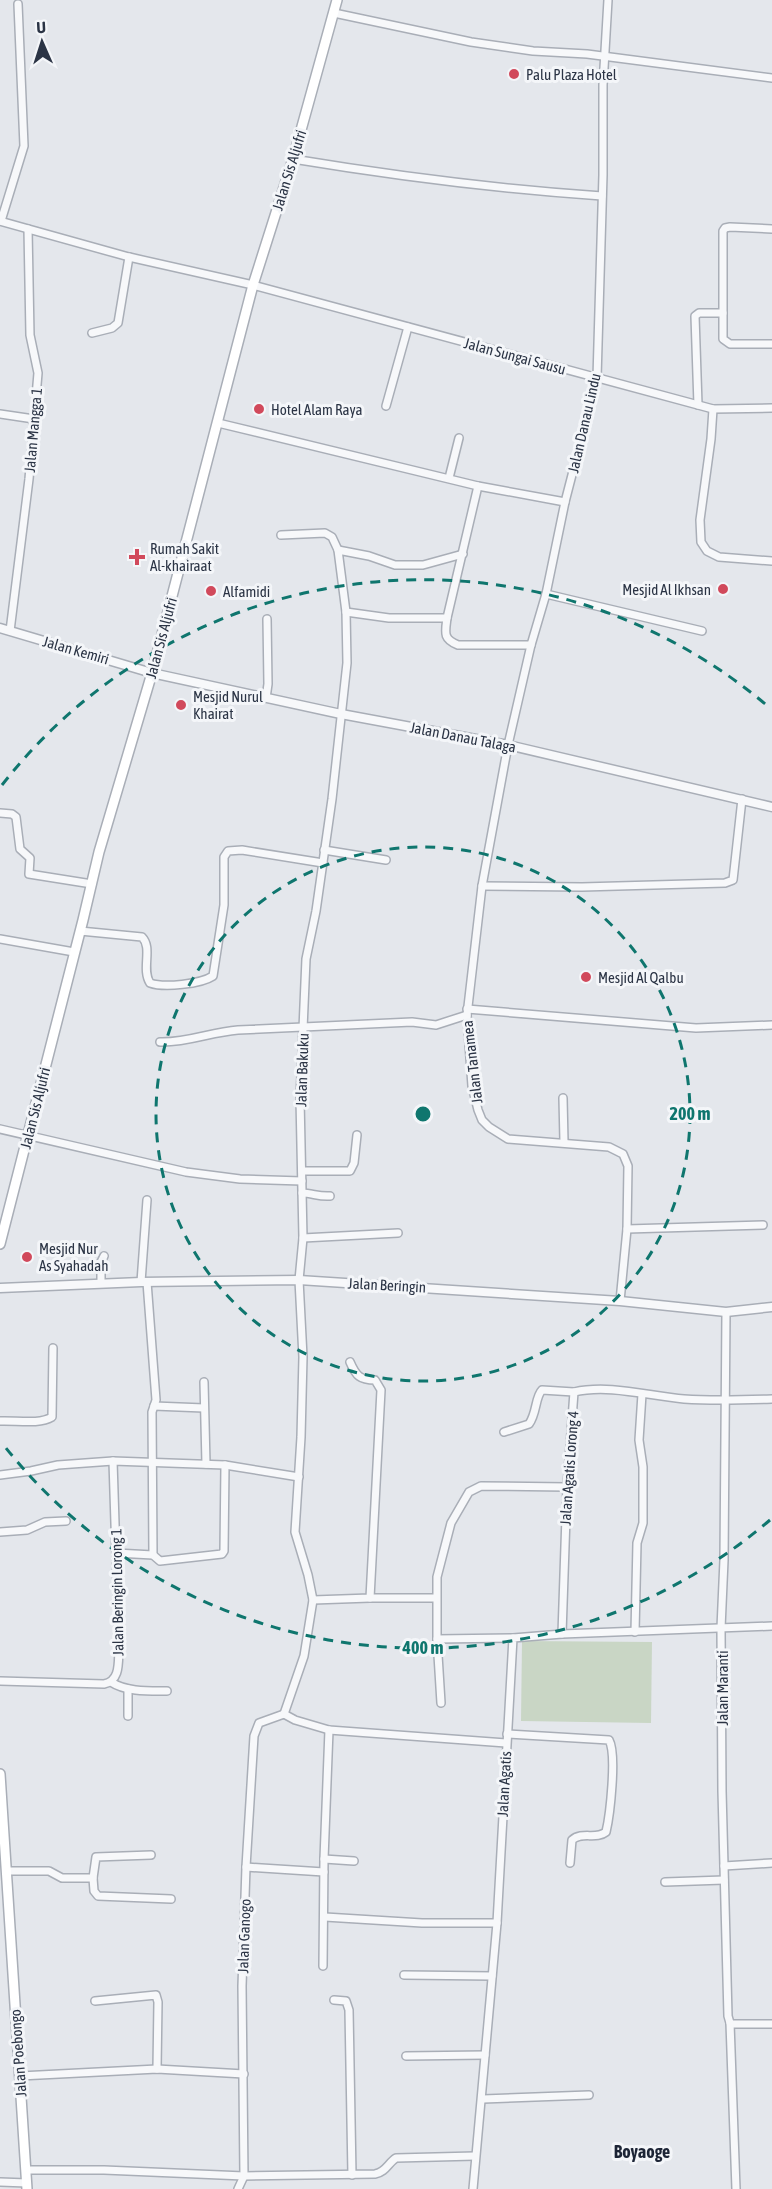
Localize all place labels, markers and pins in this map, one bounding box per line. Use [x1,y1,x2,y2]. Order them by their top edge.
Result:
place label: Palu Plaza Hotel [526,66,617,83]
marker: Palu Plaza Hotel [507,67,521,81]
place label: Hotel Alam Raya [271,401,362,418]
marker: Hotel Alam Raya [252,402,266,416]
place label: Rumah Sakit Al-khairaat [150,540,219,574]
marker: Rumah Sakit Al-khairaat [128,548,146,566]
place label: Mesjid Al Ikhsan [622,581,711,598]
marker: Mesjid Al Ikhsan [716,582,730,596]
place label: Alfamidi [223,583,270,600]
marker: Alfamidi [204,584,218,598]
place label: Mesjid Nurul Khairat [193,688,263,722]
marker: Mesjid Nurul Khairat [174,698,188,712]
place label: Mesjid Al Qalbu [598,969,684,986]
marker: Mesjid Al Qalbu [579,970,593,984]
centre of rings [413,1104,433,1124]
place label: Mesjid Nur As Syahadah [39,1240,108,1274]
marker: Mesjid Nur As Syahadah [20,1250,34,1264]

